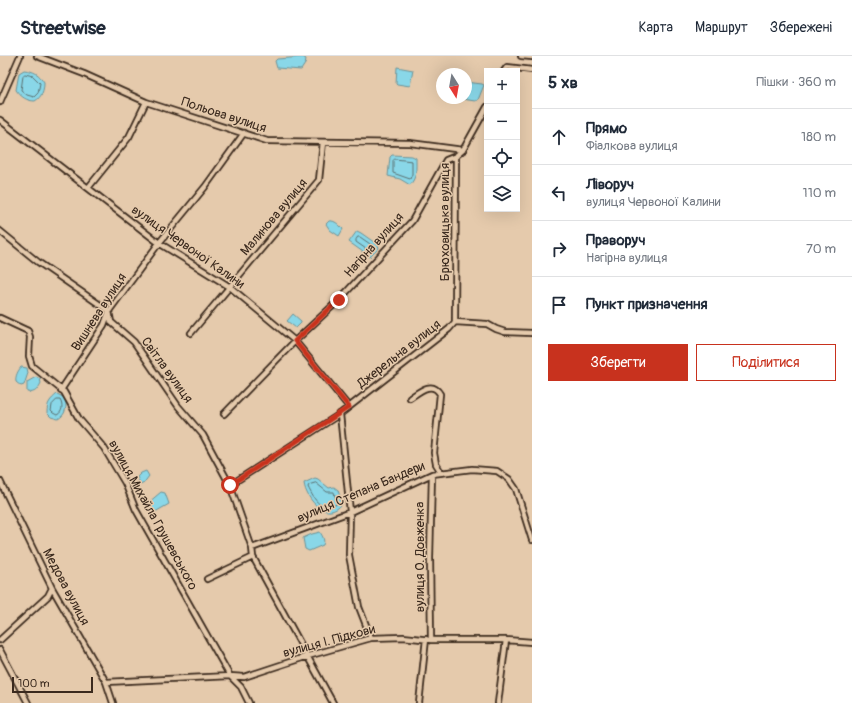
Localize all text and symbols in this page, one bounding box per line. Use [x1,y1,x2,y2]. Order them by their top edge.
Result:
text: Streetwise [20,16,106,40]
text: Карта [638,19,673,36]
text: Маршрут [695,19,748,36]
text: Збережені [770,19,832,36]
north arrow [436,68,472,104]
map controls [484,68,520,212]
button: + [484,68,520,104]
text: 5 хв [548,72,578,93]
text: Пішки · 360 m [756,74,836,90]
street label: Польова вулиця [179,94,269,136]
button: − [484,104,520,140]
text: Прямо [586,119,627,138]
icon: ahead [548,126,570,148]
text: 180 m [801,129,836,145]
text: Фіалкова вулиця [586,138,678,154]
button: locate [484,140,520,176]
street label: Брюховицька вулиця [437,163,453,281]
street label: Малинова вулиця [237,175,311,259]
text: Ліворуч [586,175,634,194]
button: layers [484,176,520,212]
icon: left [548,182,570,204]
text: 110 m [803,185,836,201]
text: вулиця Червоної Калини [586,194,721,210]
street label: вулиця Червоної Калини [128,202,248,292]
street label: Нагірна вулиця [341,209,407,281]
text: Праворуч [586,231,646,250]
icon: right [548,238,570,260]
text: 70 m [806,241,836,257]
text: Нагірна вулиця [586,250,667,266]
street label: Вишнева вулиця [68,270,130,354]
route end [330,291,348,309]
icon: arrive [548,294,570,316]
text: Пункт призначення [586,295,707,314]
street label: Джерельна вулиця [353,316,444,392]
street label: Світла вулиця [138,334,196,406]
button: Зберегти [548,344,688,381]
button: Поділитися [696,344,836,381]
street label: вулиця Михайла Грушевського [105,437,201,593]
street label: вулиця Степана Бандери [295,458,427,526]
route start [221,476,239,494]
street label: вулиця О. Довженка [412,502,428,612]
street label: Медова вулиця [39,546,93,628]
street label: вулиця І. Підкови [281,621,377,661]
scale bar [12,675,93,694]
text: 100 m [18,677,49,690]

